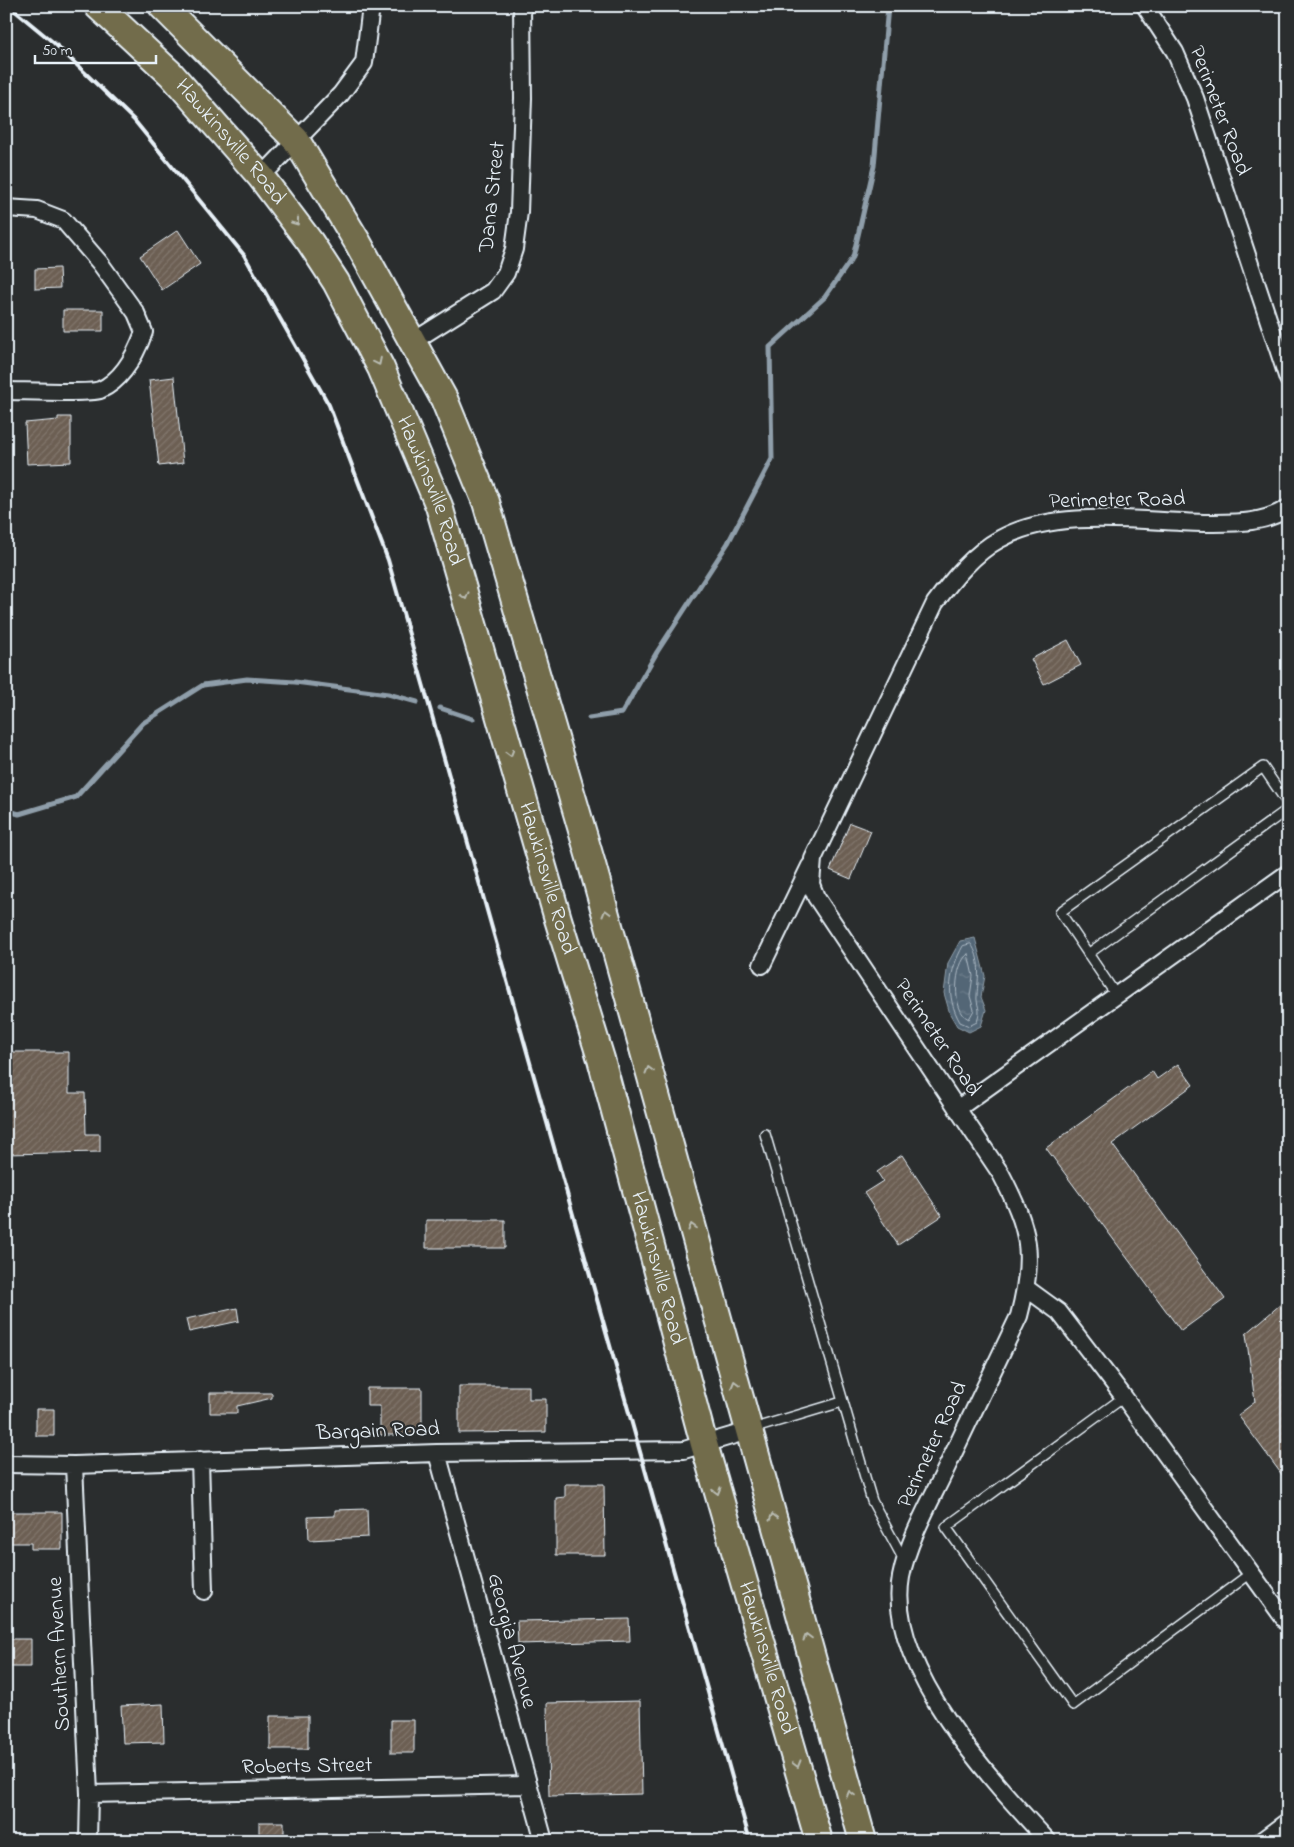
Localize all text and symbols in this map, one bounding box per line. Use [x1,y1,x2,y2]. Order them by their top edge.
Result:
scale bar [35,32,156,64]
text: 50 m [42,40,73,62]
street label: Perimeter Road [1180,42,1258,180]
street label: Hawkinsville Road [167,72,293,212]
street label: Dana Street [471,139,515,255]
one-way arrow [290,217,299,226]
one-way arrow [372,357,382,366]
street label: Hawkinsville Road [387,411,471,569]
street label: Perimeter Road [1049,484,1185,518]
one-way arrow [459,592,470,601]
one-way arrow [504,748,514,756]
street label: Hawkinsville Road [509,798,584,959]
one-way arrow [601,910,611,918]
street label: Perimeter Road [886,973,988,1103]
one-way arrow [644,1067,654,1075]
street label: Hawkinsville Road [621,1188,693,1348]
one-way arrow [687,1223,697,1231]
street label: Perimeter Road [890,1376,976,1514]
one-way arrow [730,1380,740,1388]
street label: Bargain Road [315,1414,440,1451]
one-way arrow [712,1486,722,1494]
one-way arrow [768,1514,778,1522]
street label: Georgia Avenue [477,1570,544,1713]
street label: Southern Avenue [40,1576,80,1732]
street label: Hawkinsville Road [729,1578,803,1738]
one-way arrow [802,1633,812,1642]
street label: Roberts Street [241,1750,373,1784]
one-way arrow [791,1760,801,1768]
one-way arrow [845,1790,855,1798]

